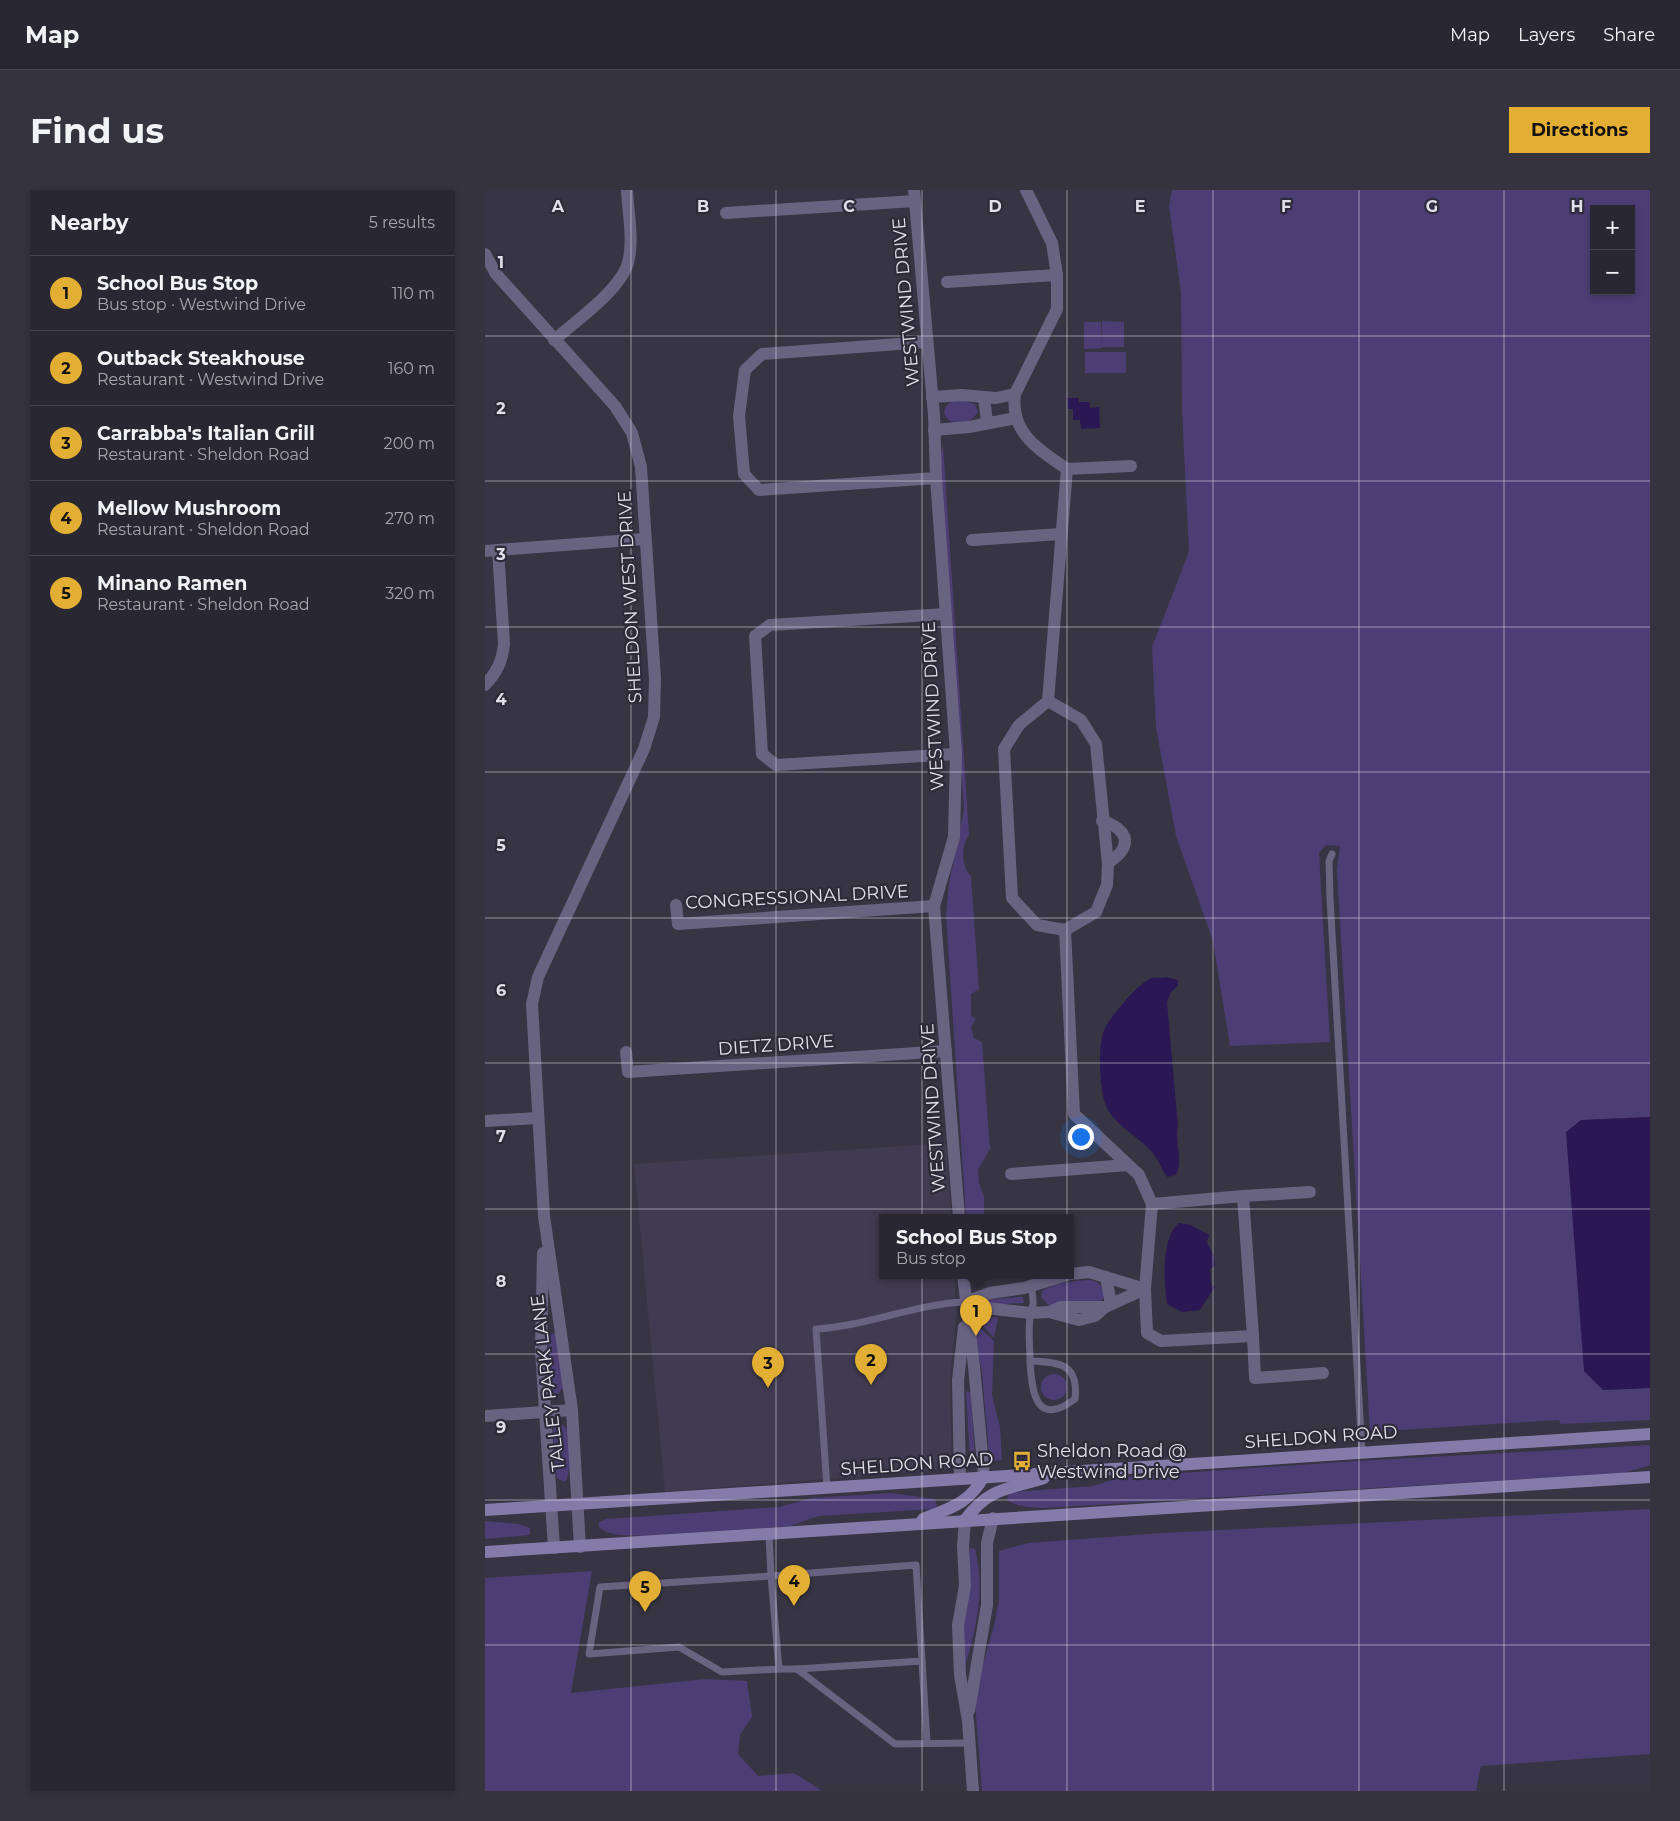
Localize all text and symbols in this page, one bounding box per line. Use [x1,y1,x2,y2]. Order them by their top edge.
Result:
text: Map [25,20,79,49]
text: Map [1450,24,1490,46]
text: Layers [1518,24,1575,46]
text: Share [1603,24,1655,46]
button: Directions [1509,107,1650,153]
text: Find us [30,109,164,152]
text: A [551,197,565,216]
text: B [697,197,709,216]
text: C [843,197,855,216]
text: D [988,197,1002,216]
text: E [1135,197,1145,216]
text: F [1281,197,1291,216]
text: G [1426,197,1438,216]
text: H [1571,197,1583,216]
map controls [1590,205,1635,295]
button: + [1590,205,1635,250]
text: Nearby [50,210,129,235]
text: 5 results [369,213,435,232]
street label: WESTWIND DRIVE [888,217,924,387]
button: − [1590,250,1635,295]
text: 1 [498,253,504,272]
text: School Bus Stop [97,272,258,295]
text: 1 [63,284,69,303]
text: 110 m [392,284,435,303]
text: Bus stop · Westwind Drive [97,295,306,314]
text: Outback Steakhouse [97,347,305,370]
text: 2 [61,359,71,378]
text: 160 m [388,359,435,378]
text: Restaurant · Westwind Drive [97,370,324,389]
text: 2 [496,399,506,418]
text: Carrabba's Italian Grill [97,422,315,445]
text: 3 [61,434,71,453]
text: 200 m [384,434,435,453]
text: Restaurant · Sheldon Road [97,445,310,464]
street label: SHELDON WEST DRIVE [613,490,647,704]
text: Mellow Mushroom [97,497,281,520]
text: 4 [60,509,72,528]
text: 270 m [385,509,435,528]
text: Restaurant · Sheldon Road [97,520,310,539]
text: 3 [495,545,506,564]
text: Minano Ramen [97,572,247,595]
text: 5 [61,584,71,603]
text: 320 m [385,584,435,603]
text: Restaurant · Sheldon Road [97,595,310,614]
street label: WESTWIND DRIVE [918,621,948,791]
text: 4 [495,690,507,709]
text: 5 [496,836,506,855]
street label: CONGRESSIONAL DRIVE [685,880,909,914]
text: 6 [496,981,506,1000]
street label: WESTWIND DRIVE [916,1023,950,1193]
street label: DIETZ DRIVE [717,1030,835,1060]
your location [1068,1124,1094,1150]
text: 7 [496,1127,506,1146]
popup [879,1214,1074,1279]
text: School Bus Stop [896,1226,1057,1249]
text: Bus stop [896,1249,966,1268]
text: 8 [496,1272,506,1291]
street label: TALLEY PARK LANE [526,1294,570,1472]
pin: 1 [960,1295,992,1336]
pin: 2 [855,1344,887,1385]
pin: 3 [752,1347,784,1388]
text: 9 [496,1418,506,1437]
street label: SHELDON ROAD [1244,1421,1398,1453]
place label: Sheldon Road @ Westwind Drive [1037,1440,1187,1483]
street label: SHELDON ROAD [840,1448,994,1480]
bus stop icon: Sheldon Road @ Westwind Drive [1011,1450,1033,1472]
pin: 4 [778,1565,810,1606]
pin: 5 [629,1571,661,1612]

